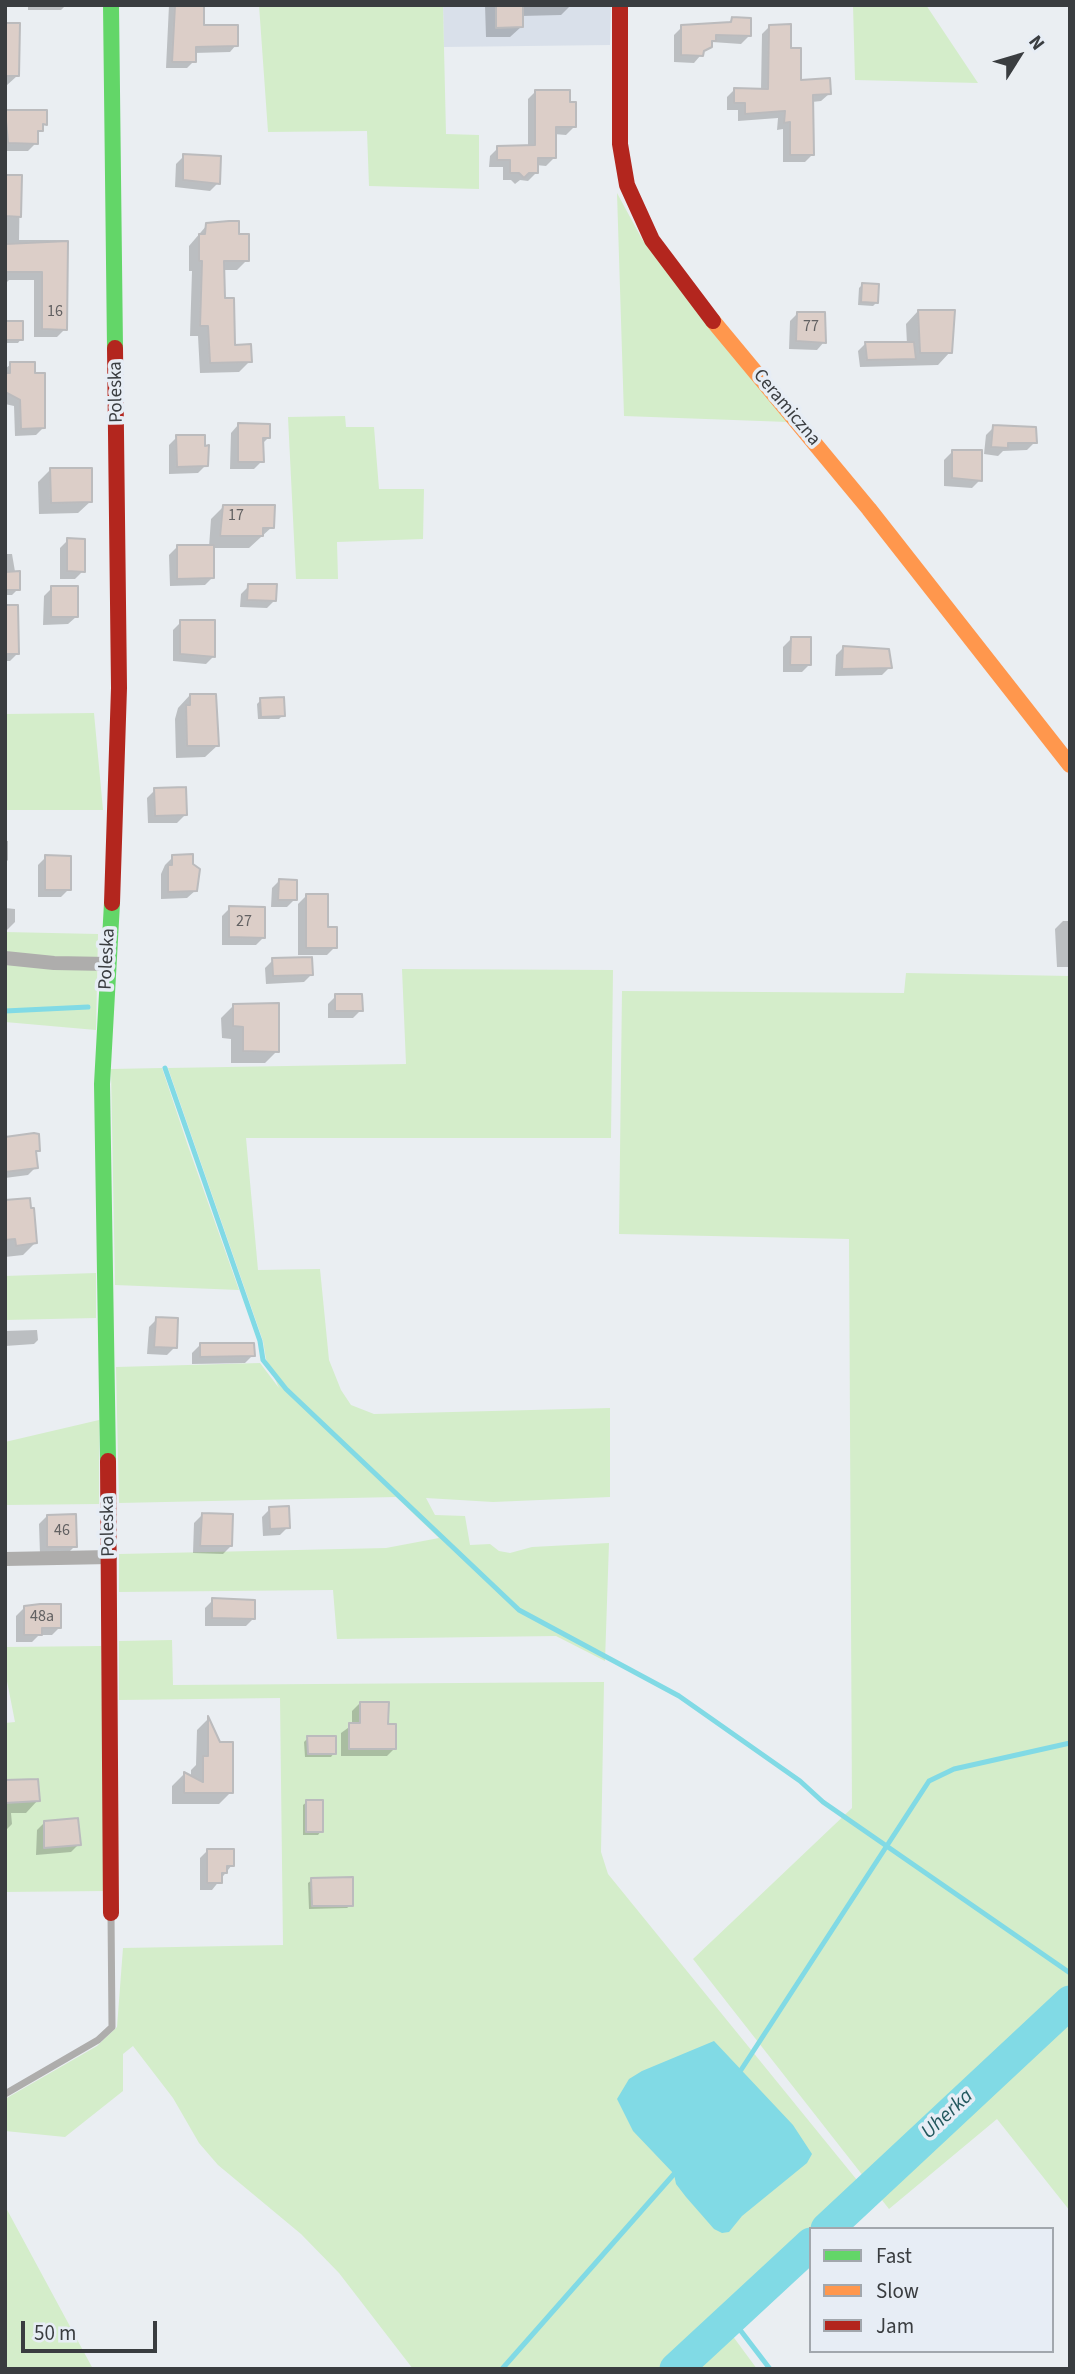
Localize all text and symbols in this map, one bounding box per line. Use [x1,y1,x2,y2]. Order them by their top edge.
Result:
north arrow [984,21,1054,91]
text: N [1022,30,1051,56]
house number: 16 [47,302,63,322]
house number: 77 [803,317,819,337]
street label: Poleska [105,361,129,423]
street label: Ceramiczna [747,365,825,451]
house number: 17 [228,506,244,526]
house number: 27 [236,912,252,932]
street label: Poleska [95,928,121,990]
street label: Poleska [97,1495,121,1557]
house number: 46 [54,1521,70,1541]
house number: 48a [30,1607,54,1627]
water label: Uherka [917,2085,979,2145]
legend [809,2227,1054,2353]
text: Fast [876,2241,912,2271]
text: Slow [876,2276,919,2306]
scale bar [24,2308,161,2352]
text: Jam [876,2311,914,2341]
text: 50 m [34,2318,76,2348]

